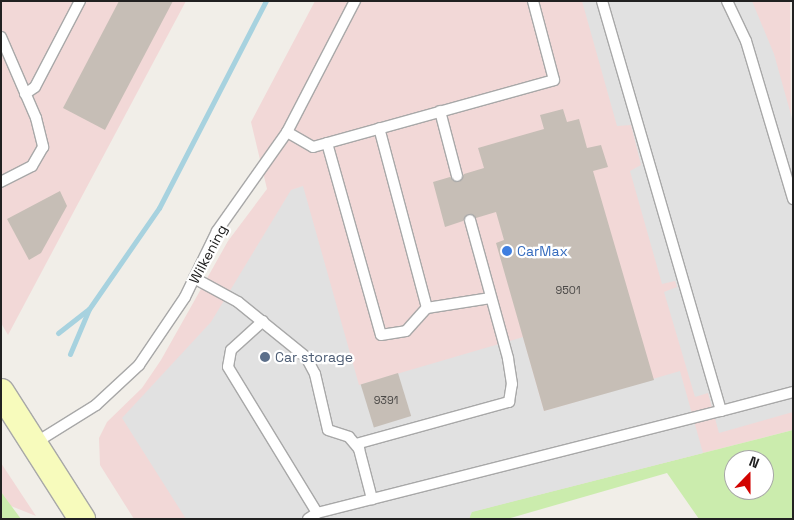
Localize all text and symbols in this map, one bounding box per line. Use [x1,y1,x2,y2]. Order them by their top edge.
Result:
street label: Wilkening [186,222,230,286]
place label: CarMax [517,243,568,259]
marker: CarMax [501,245,513,257]
house number: 9501 [556,283,580,297]
place label: Car storage [275,349,353,365]
marker: Car storage [259,351,271,363]
house number: 9391 [374,393,398,407]
north arrow [724,450,774,500]
text: N [747,452,762,472]

